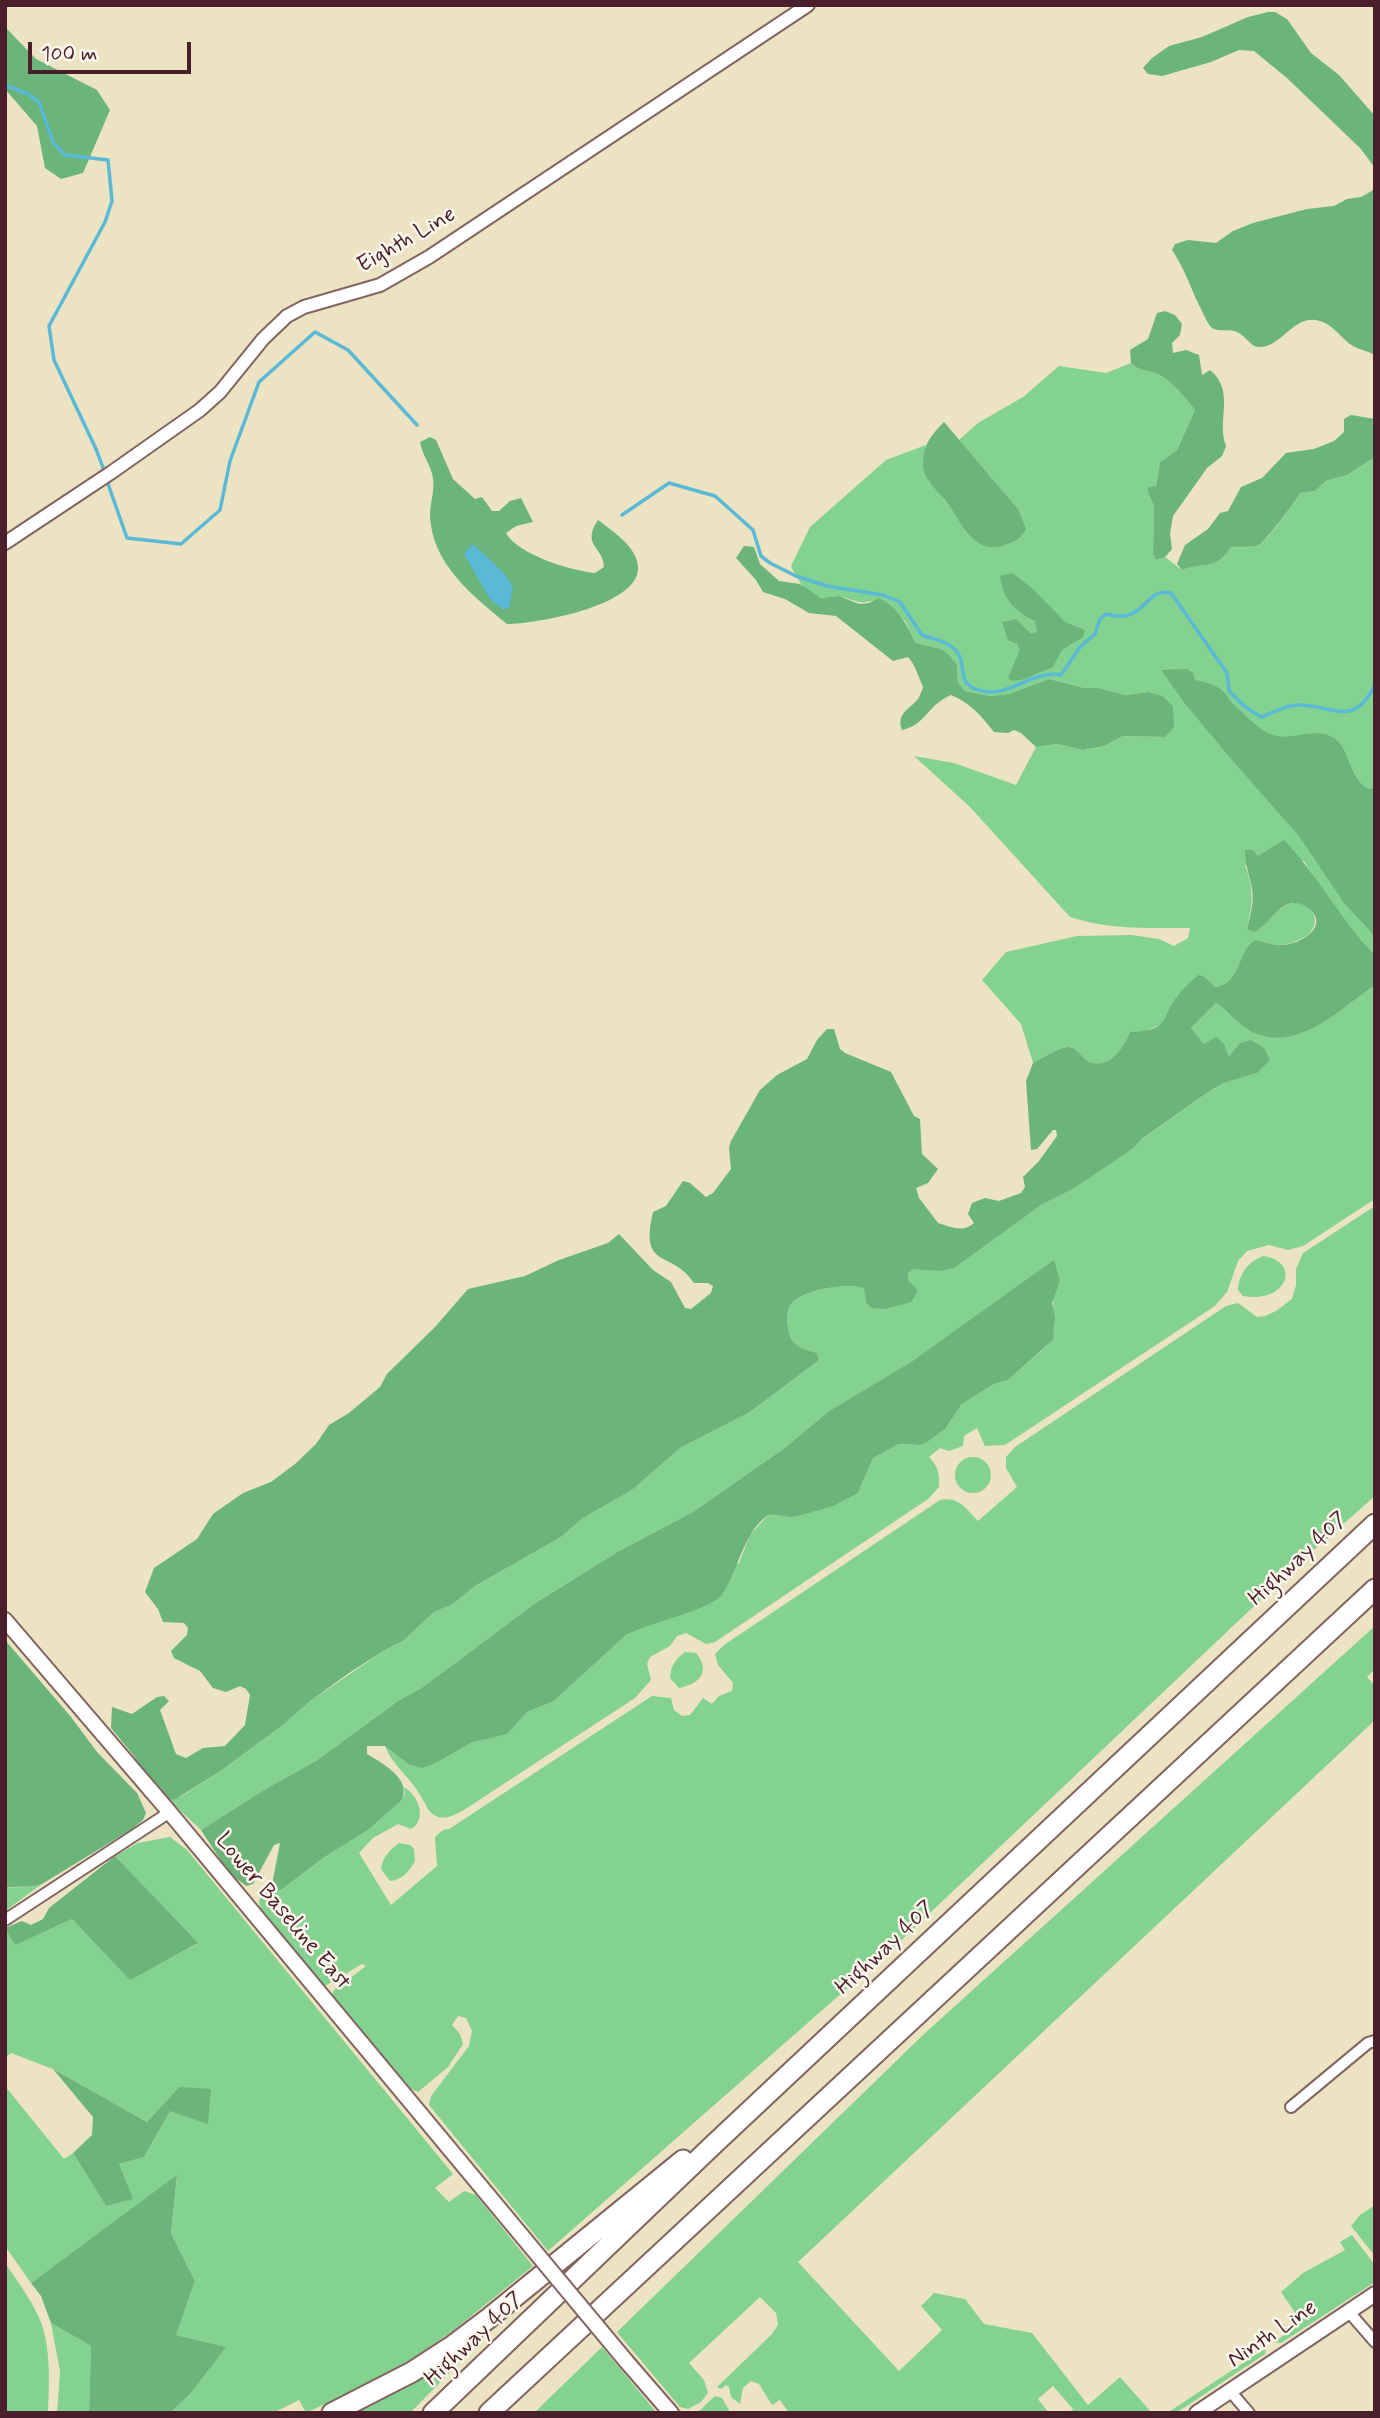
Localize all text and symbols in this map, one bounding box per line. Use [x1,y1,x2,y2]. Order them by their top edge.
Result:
scale bar [32,28,194,72]
text: 100 m [41,40,97,68]
street label: Eighth Line [353,202,461,280]
street label: Highway 407 [1244,1507,1354,1613]
street label: Lower Baseline East [208,1828,356,1996]
street label: Highway 407 [831,1896,941,2002]
street label: Highway 407 [420,2287,530,2393]
street label: Ninth Line [1223,2295,1323,2375]

